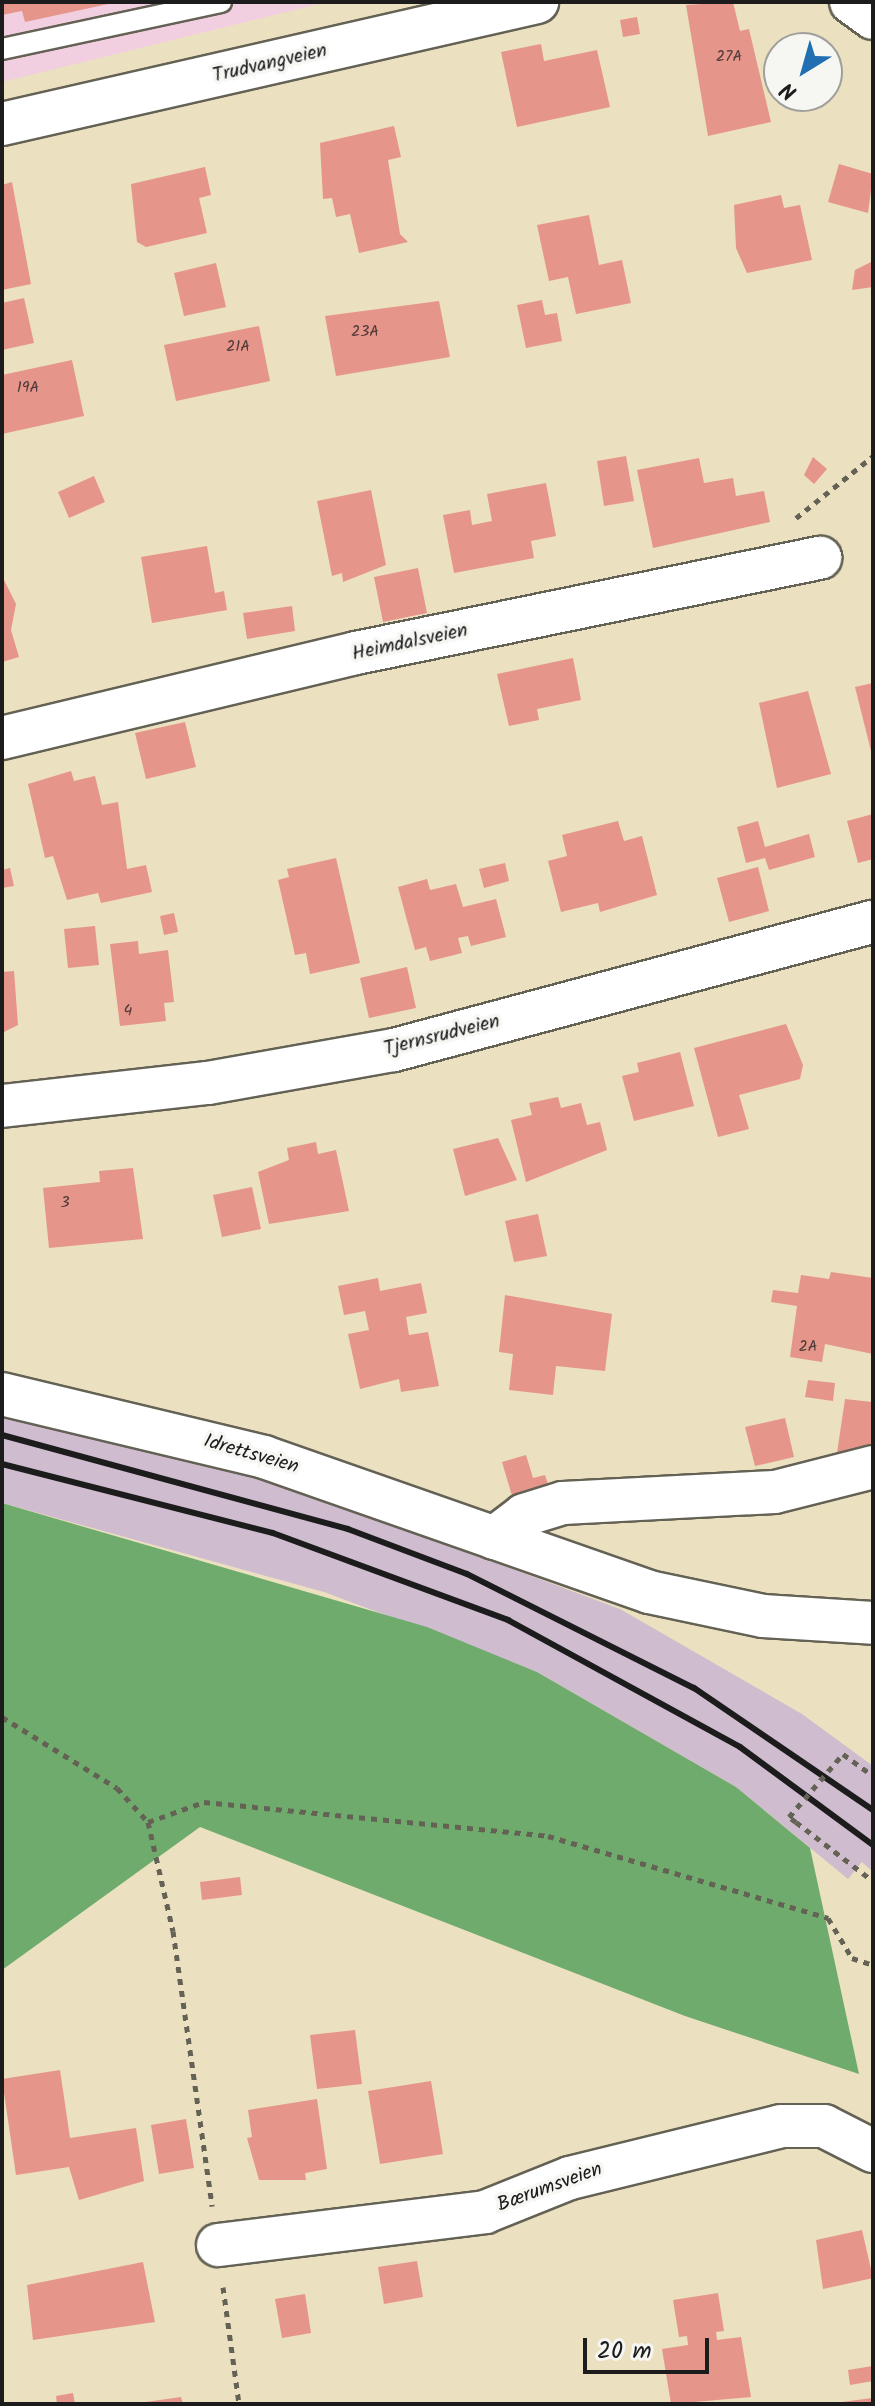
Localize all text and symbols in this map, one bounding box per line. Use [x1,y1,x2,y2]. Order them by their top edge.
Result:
north arrow [763,32,843,112]
street label: Trudvangveien [210,39,330,89]
house number: 27A [716,47,742,67]
text: N [773,72,806,108]
house number: 23A [351,322,379,342]
house number: 21A [226,337,250,357]
house number: 19A [17,378,39,398]
street label: Heimdalsveien [350,619,470,667]
house number: 4 [124,1001,132,1021]
street label: Tjernsrudveien [382,1010,502,1062]
house number: 3 [60,1193,70,1213]
house number: 2A [798,1337,818,1357]
street label: Idrettsveien [201,1430,301,1480]
street label: Bærumsveien [494,2158,606,2218]
scale bar [587,2322,713,2372]
text: 20 m [597,2332,652,2371]

